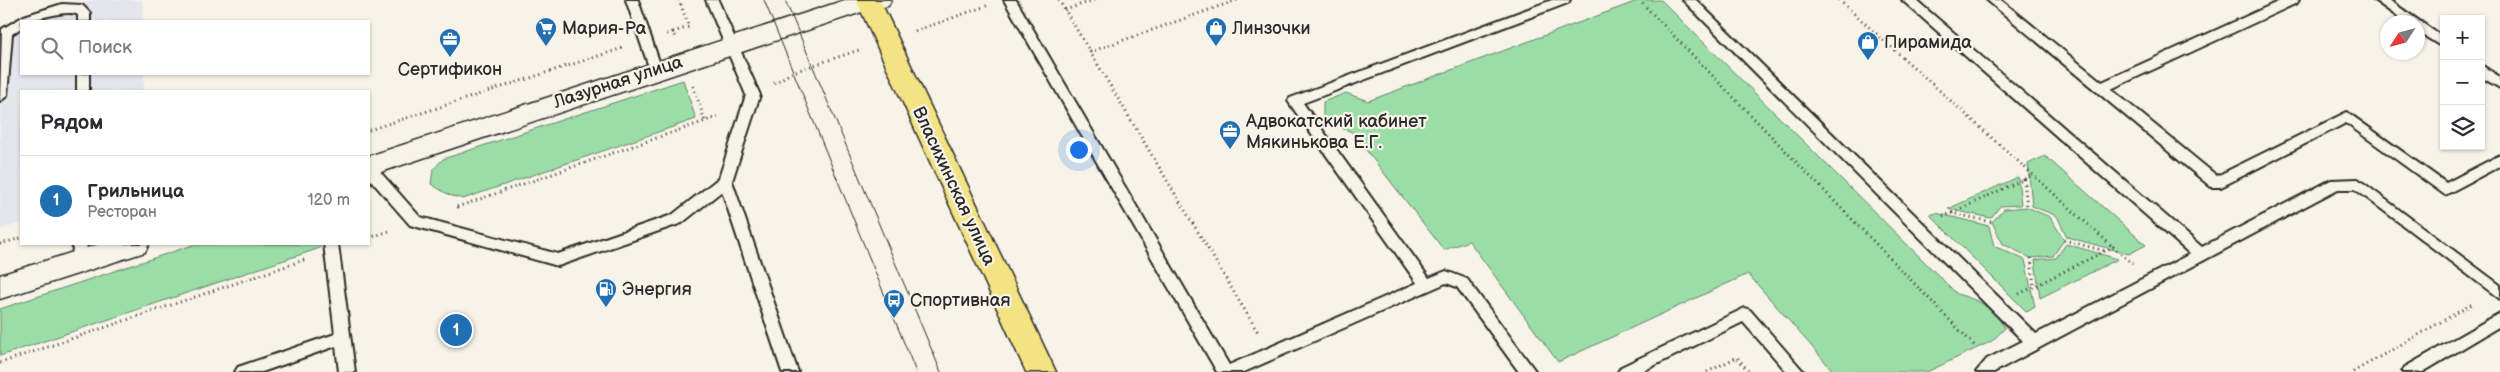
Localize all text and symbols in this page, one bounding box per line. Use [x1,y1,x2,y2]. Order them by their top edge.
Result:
north arrow [2380,15,2425,60]
map controls [2440,15,2485,150]
button: + [2440,15,2485,60]
supermarket icon: Мария-Ра [534,16,558,47]
shop icon: Линзочки [1204,16,1228,47]
place label: Мария-Ра [562,18,647,39]
place label: Линзочки [1231,18,1311,39]
search box [20,20,370,75]
office icon: Сертификон [438,27,462,58]
shop icon: Пирамида [1856,30,1880,61]
place label: Пирамида [1884,32,1972,53]
icon: search [38,34,66,62]
text: Поиск [78,36,132,59]
street label: Лазурная улица [550,51,686,113]
place label: Сертификон [398,59,502,80]
button: − [2440,60,2485,105]
street label: Власихинская улица [908,103,1000,269]
button: layers [2440,105,2485,150]
text: Рядом [40,110,103,135]
place label: Адвокатский кабинет Мякинькова Е.Г. [1245,111,1427,153]
office icon: Адвокатский кабинет Мякинькова Е.Г. [1218,119,1242,150]
your location [1066,137,1092,163]
text: Грильница [87,180,184,203]
text: 1 [53,191,59,210]
text: 120 m [307,191,350,210]
text: Ресторан [87,203,157,222]
fuel station icon: Энергия [594,277,618,308]
place label: Энергия [622,279,692,300]
bus stop icon: Спортивная [882,288,906,319]
place label: Спортивная [910,290,1010,311]
pin: 1 [440,311,472,349]

